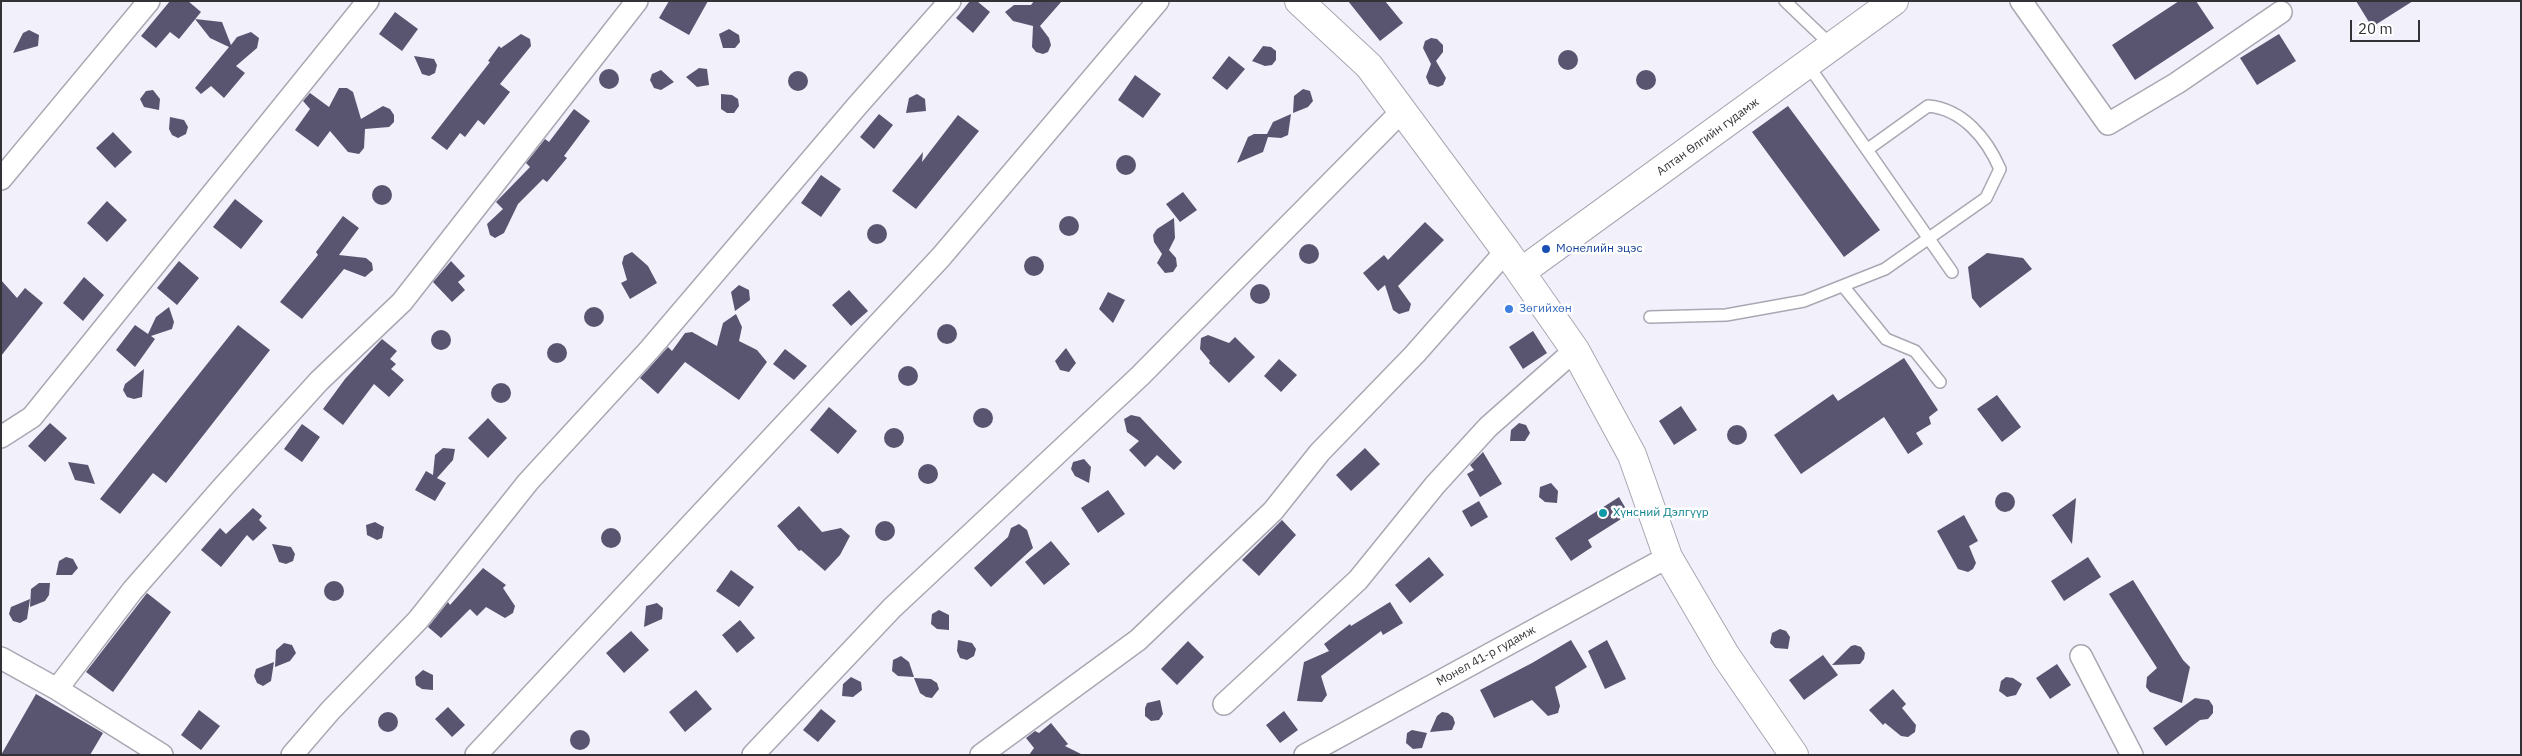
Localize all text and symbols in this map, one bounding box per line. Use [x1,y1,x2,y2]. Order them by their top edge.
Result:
scale bar [2352,10,2422,42]
text: 20 m [2358,19,2393,38]
street label: Алтан Өлгийн гудамж [1654,95,1762,179]
place label: Монелийн эцэс [1556,242,1642,256]
marker: Монелийн эцэс [1540,243,1552,255]
place label: Зөгийхөн [1519,302,1572,316]
marker: Зөгийхөн [1503,303,1515,315]
place label: Хүнсний Дэлгүүр [1613,506,1709,520]
marker: Хүнсний Дэлгүүр [1597,507,1609,519]
street label: Монел 41-р гудамж [1434,623,1538,689]

